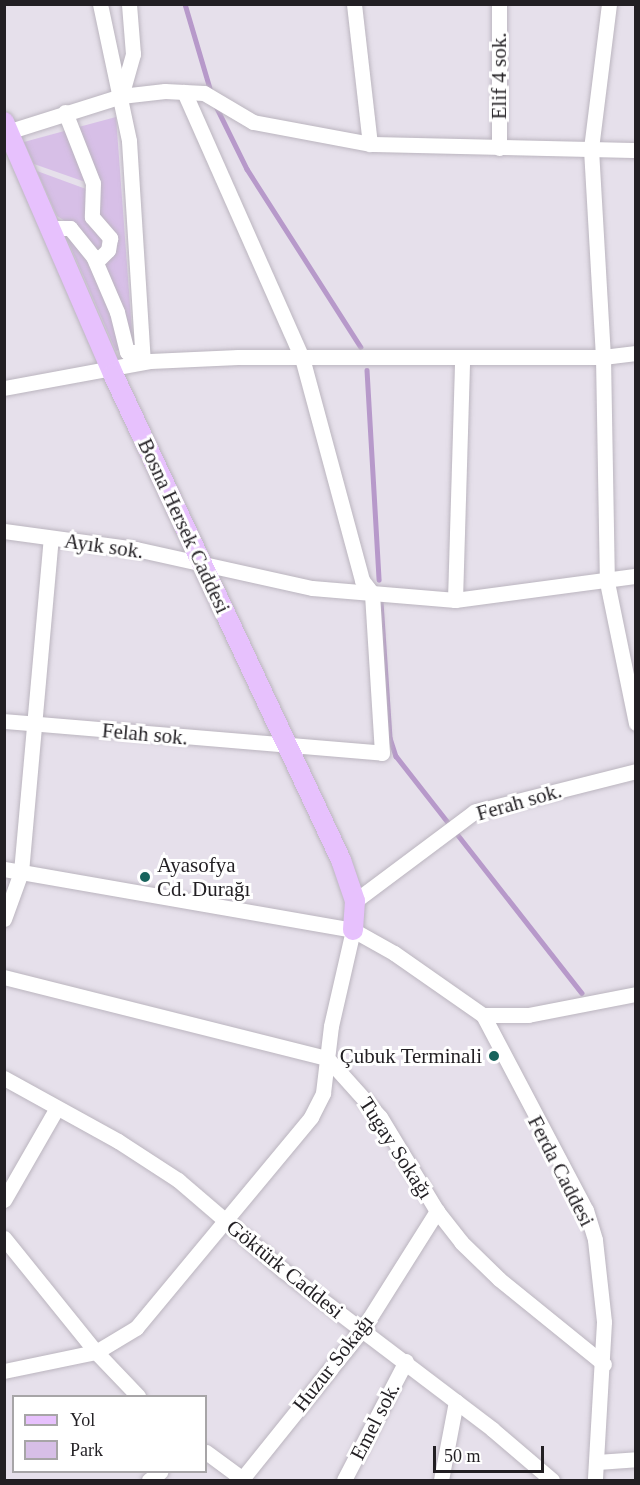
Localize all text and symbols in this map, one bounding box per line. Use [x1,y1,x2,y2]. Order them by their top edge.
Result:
street label: Elif 4 sok. [486,33,512,119]
street label: Bosna Hersek Caddesi [132,435,236,617]
street label: Ayık sok. [63,528,145,564]
street label: Felah sok. [101,718,189,750]
street label: Ferah sok. [473,778,565,826]
place label: Ayasofya Cd. Durağı [157,852,250,902]
marker: Ayasofya Cd. Durağı [138,870,152,884]
place label: Çubuk Terminali [339,1043,482,1069]
marker: Çubuk Terminali [487,1049,501,1063]
street label: Tugay Sokağı [354,1092,438,1204]
street label: Ferda Caddesi [522,1111,600,1231]
street label: Göktürk Caddesi [222,1214,348,1324]
street label: Huzur Sokağı [287,1310,379,1416]
street label: Emel sok. [345,1378,405,1464]
legend [12,1395,207,1473]
text: Yol [70,1410,95,1430]
scale bar [436,1434,547,1472]
text: Park [70,1440,103,1460]
text: 50 m [444,1446,481,1466]

